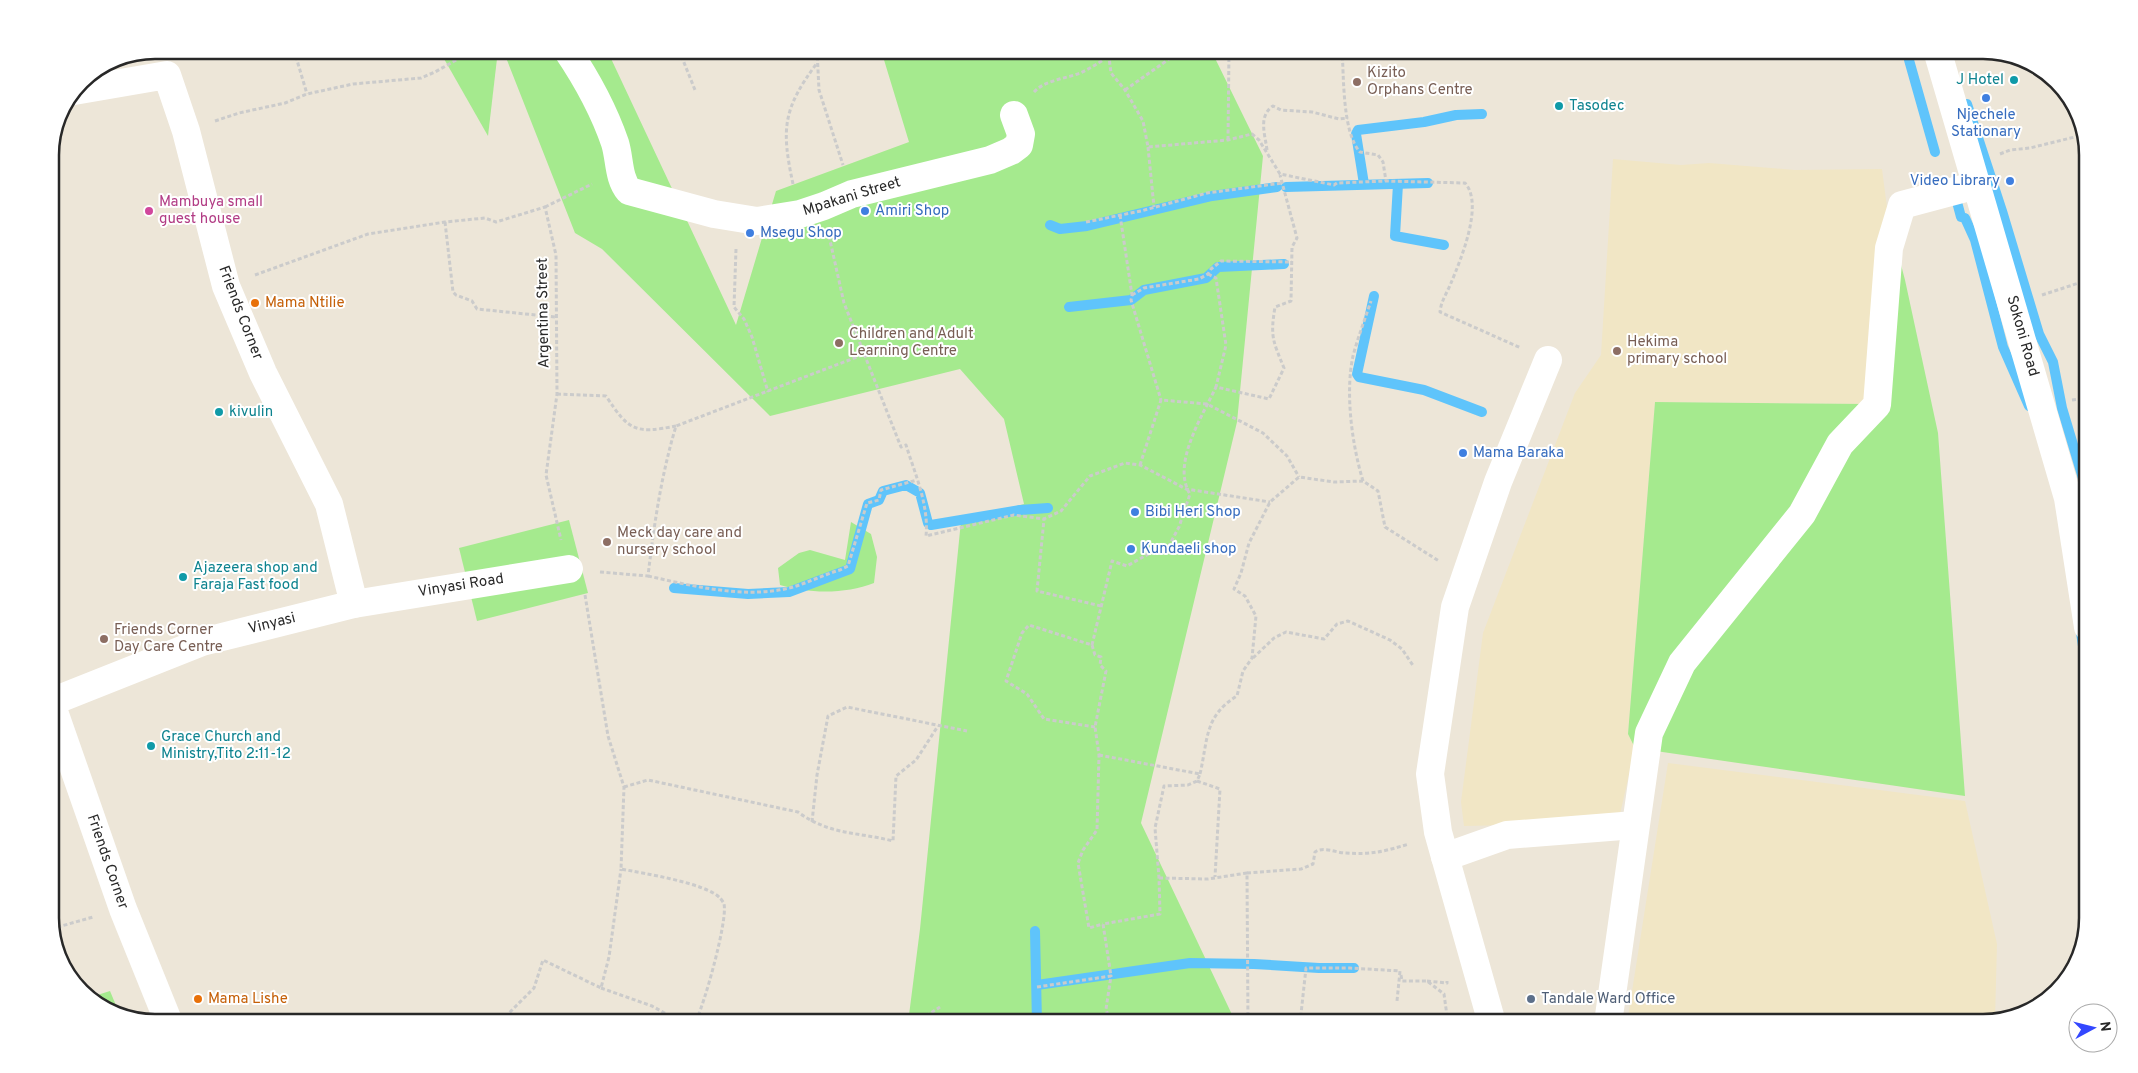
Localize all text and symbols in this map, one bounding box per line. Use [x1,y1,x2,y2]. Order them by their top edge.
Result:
place label: Kizito Orphans Centre [1367,64,1473,100]
place label: J Hotel [1956,71,2004,90]
marker: J Hotel [2008,74,2020,86]
marker: Kizito Orphans Centre [1351,76,1363,88]
marker: Njechele Stationary [1980,92,1992,104]
place label: Tasodec [1569,97,1624,116]
marker: Tasodec [1553,100,1565,112]
place label: Njechele Stationary [1951,106,2021,142]
place label: Video Library [1910,172,2000,191]
street label: Mpakani Street [801,173,903,221]
marker: Video Library [2004,175,2016,187]
place label: Mambuya small guest house [159,193,263,229]
place label: Amiri Shop [875,202,949,221]
marker: Mambuya small guest house [143,205,155,217]
marker: Amiri Shop [859,205,871,217]
place label: Msegu Shop [760,224,842,243]
marker: Msegu Shop [744,227,756,239]
street label: Argentina Street [534,257,554,369]
street label: Friends Corner [213,263,267,363]
street label: Sokoni Road [2001,293,2043,379]
place label: Mama Ntilie [265,294,345,313]
marker: Mama Ntilie [249,297,261,309]
place label: Children and Adult Learning Centre [849,325,974,361]
place label: Hekima primary school [1627,333,1727,369]
marker: Children and Adult Learning Centre [833,337,845,349]
marker: Hekima primary school [1611,345,1623,357]
place label: kivulin [229,403,273,422]
marker: kivulin [213,406,225,418]
place label: Mama Baraka [1473,444,1564,463]
marker: Mama Baraka [1457,447,1469,459]
place label: Bibi Heri Shop [1145,503,1241,522]
marker: Bibi Heri Shop [1129,506,1141,518]
place label: Meck day care and nursery school [617,524,742,560]
marker: Meck day care and nursery school [601,536,613,548]
place label: Kundaeli shop [1141,540,1236,559]
marker: Kundaeli shop [1125,543,1137,555]
place label: Ajazeera shop and Faraja Fast food [193,559,318,595]
street label: Vinyasi Road [417,570,505,602]
marker: Ajazeera shop and Faraja Fast food [177,571,189,583]
street label: Vinyasi [246,609,298,639]
place label: Friends Corner Day Care Centre [114,621,223,657]
marker: Friends Corner Day Care Centre [98,633,110,645]
place label: Grace Church and Ministry,Tito 2:11-12 [161,728,291,764]
marker: Grace Church and Ministry,Tito 2:11-12 [145,740,157,752]
street label: Friends Corner [82,812,132,912]
place label: Mama Lishe [208,990,288,1009]
place label: Tandale Ward Office [1541,990,1675,1009]
marker: Mama Lishe [192,993,204,1005]
marker: Tandale Ward Office [1525,993,1537,1005]
north arrow [2068,1003,2118,1053]
text: N [2095,1021,2113,1033]

